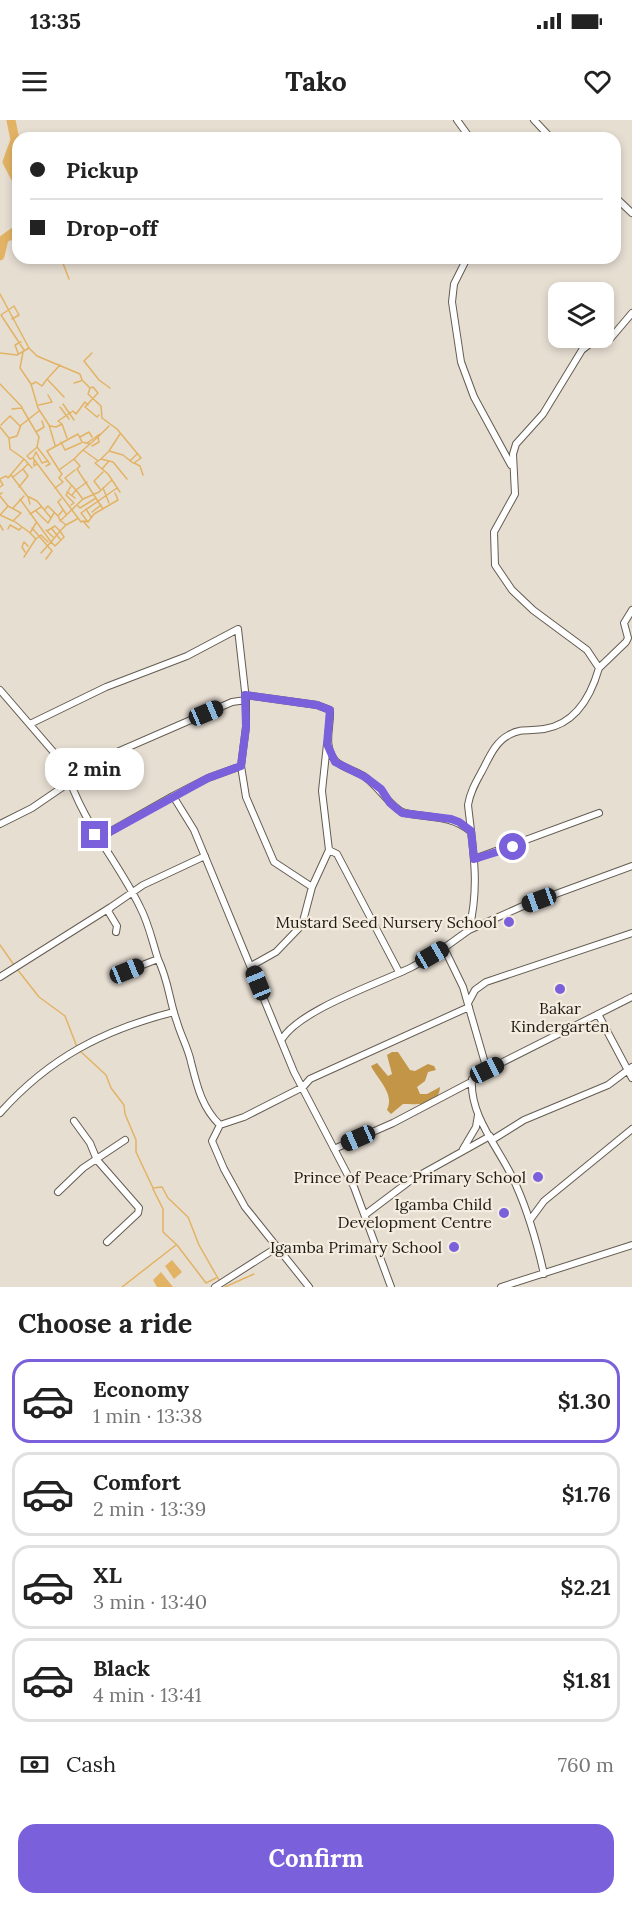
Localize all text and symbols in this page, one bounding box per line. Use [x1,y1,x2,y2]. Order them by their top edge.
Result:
text: 13:35 [30,7,81,35]
text: Tako [285,64,347,98]
icon: menu [18,65,51,98]
icon: heart [581,65,614,98]
text: Pickup [66,156,139,184]
text: Drop-off [66,214,158,242]
map controls [548,282,614,348]
button: layers [548,282,614,348]
car [186,698,226,728]
callout: 2 min [46,748,144,790]
text: 2 min [68,756,121,781]
route end [81,821,108,848]
route start [499,833,526,860]
car [519,885,559,915]
place label: Mustard Seed Nursery School [275,912,497,932]
marker: Mustard Seed Nursery School [502,915,516,929]
car [412,938,452,972]
car [107,956,147,986]
car [243,963,273,1003]
marker: Bakar Kindergarten [553,982,567,996]
place label: Bakar Kindergarten [511,998,610,1036]
car [467,1054,507,1086]
car [338,1122,378,1154]
place label: Prince of Peace Primary School [293,1167,526,1187]
marker: Prince of Peace Primary School [531,1170,545,1184]
place label: Igamba Child Development Centre [338,1194,492,1232]
marker: Igamba Child Development Centre [497,1206,511,1220]
place label: Igamba Primary School [270,1237,442,1257]
marker: Igamba Primary School [447,1240,461,1254]
text: Choose a ride [18,1306,192,1340]
icon: car [21,1374,75,1428]
text: Economy [93,1375,189,1403]
text: $1.30 [558,1387,611,1415]
text: 1 min · 13:38 [93,1403,203,1428]
icon: car [21,1467,75,1521]
text: Comfort [93,1468,181,1496]
text: $1.76 [562,1480,611,1508]
text: 2 min · 13:39 [93,1496,206,1521]
icon: car [21,1560,75,1614]
text: XL [93,1561,122,1589]
text: $2.21 [561,1573,611,1601]
text: 3 min · 13:40 [93,1589,207,1614]
icon: car [21,1653,75,1707]
text: Black [93,1654,150,1682]
text: $1.81 [562,1666,611,1694]
text: 4 min · 13:41 [93,1682,202,1707]
icon: cash [18,1748,51,1781]
text: Cash [66,1750,116,1778]
text: 760 m [558,1752,614,1777]
button: Confirm [18,1824,614,1893]

